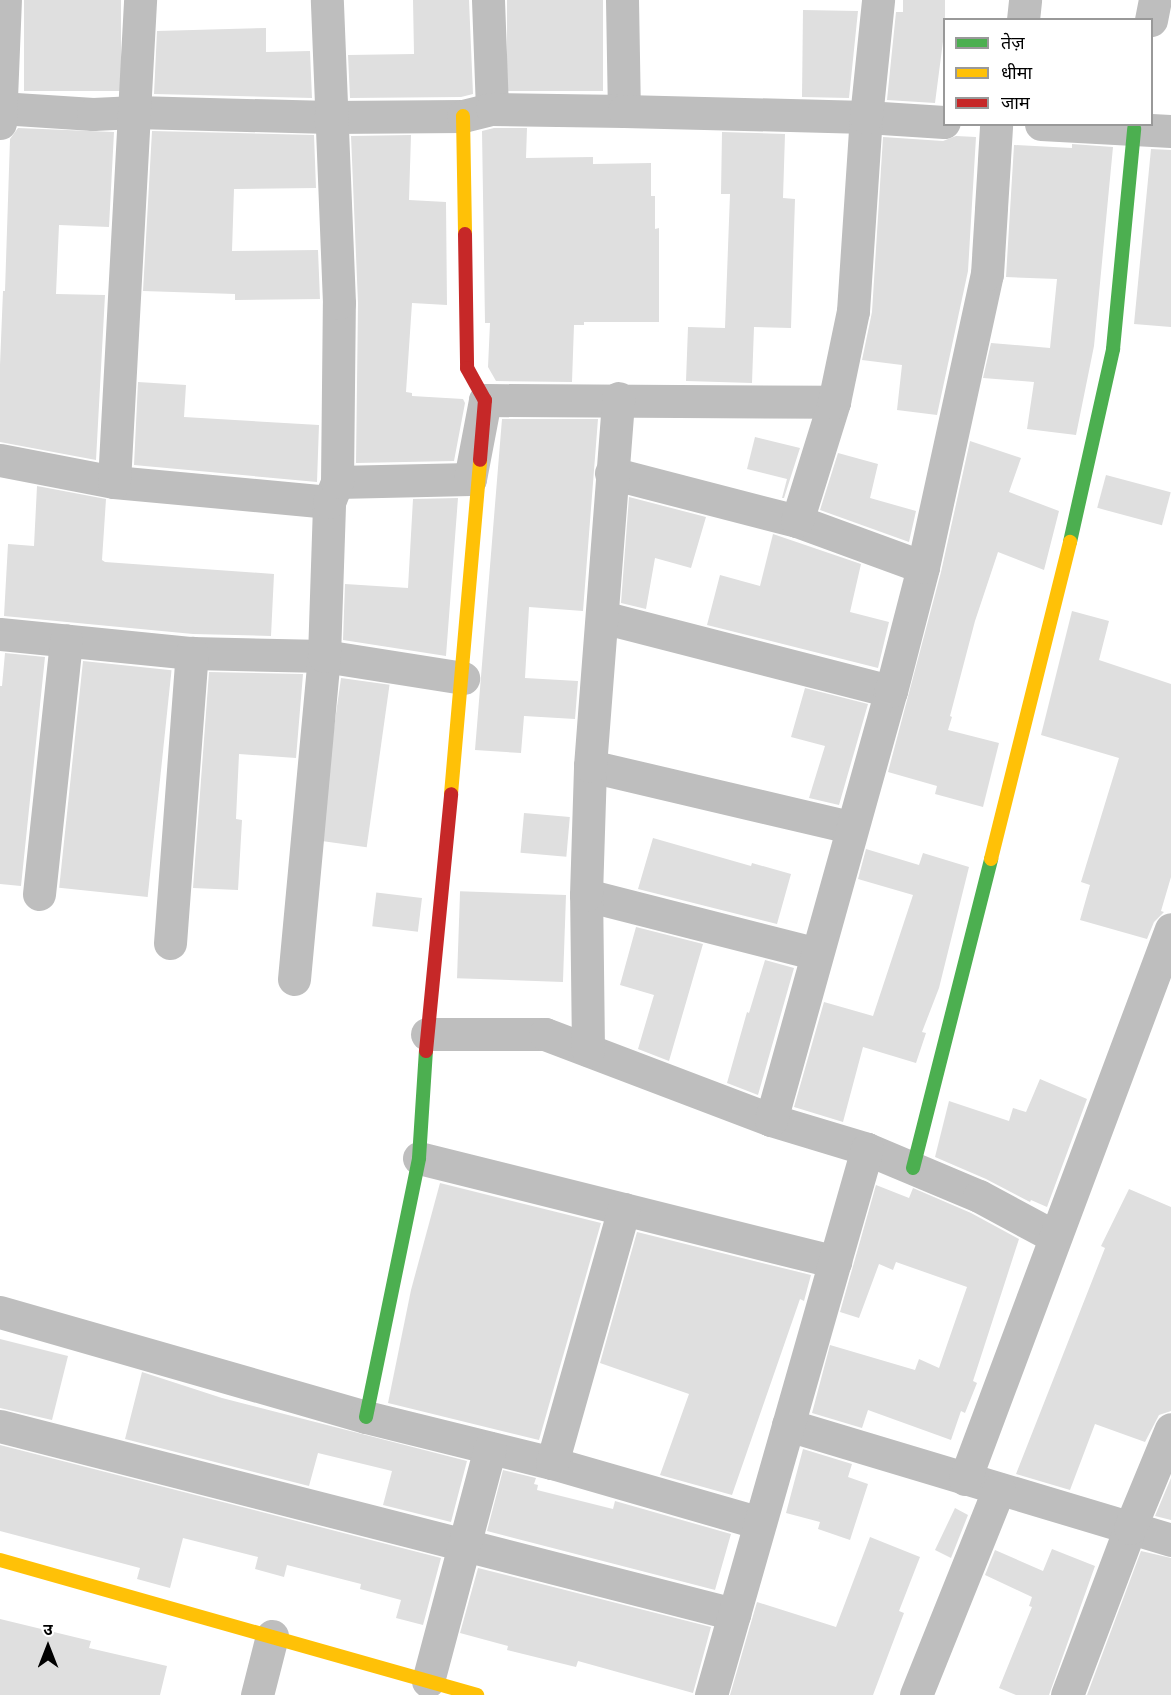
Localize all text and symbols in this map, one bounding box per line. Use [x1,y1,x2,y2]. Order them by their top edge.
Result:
legend [943,18,1153,126]
text: तेज़ [1001,31,1025,54]
text: धीमा [1001,61,1032,84]
text: जाम [1001,91,1030,114]
north arrow [18,1617,78,1677]
text: उ [43,1619,53,1639]

